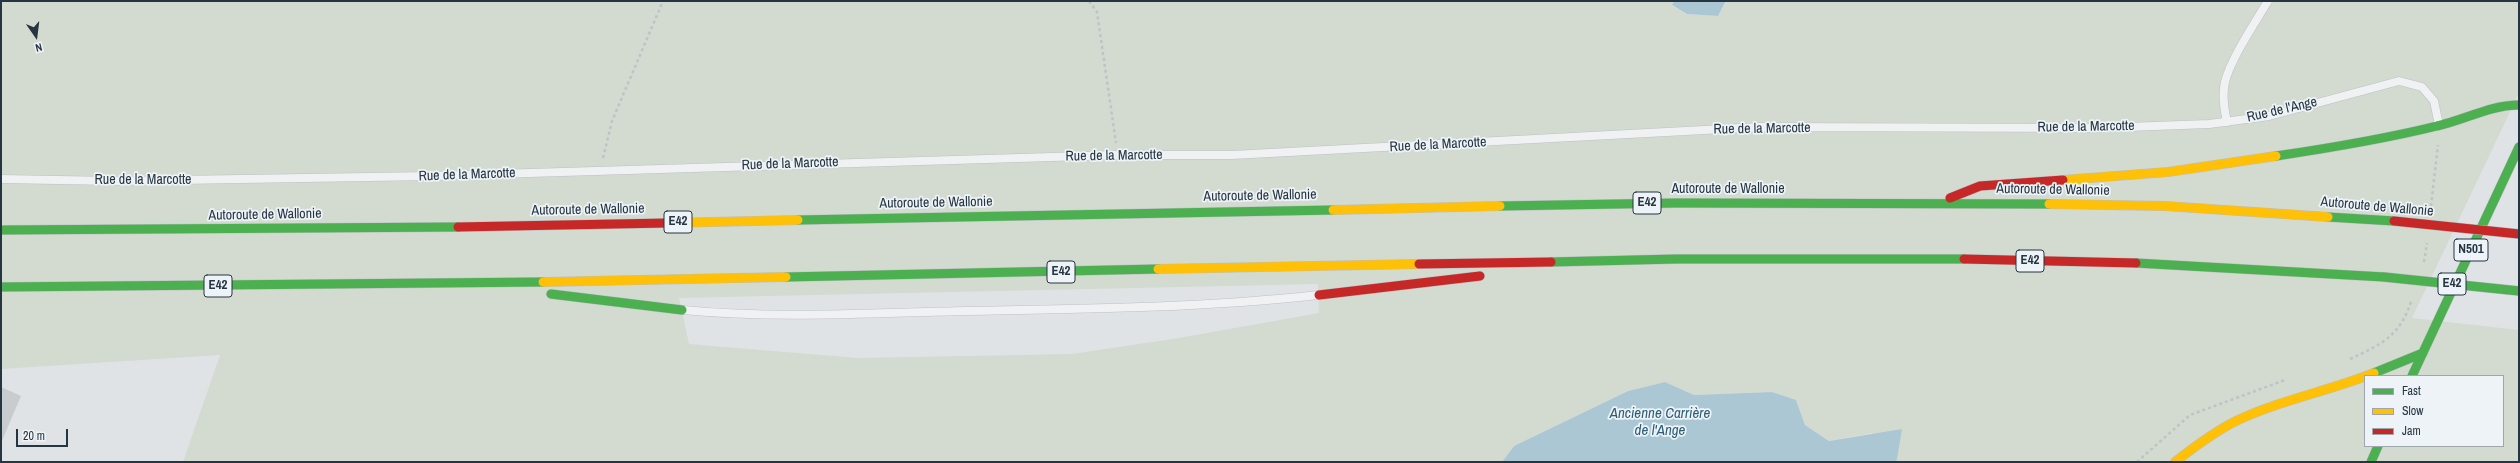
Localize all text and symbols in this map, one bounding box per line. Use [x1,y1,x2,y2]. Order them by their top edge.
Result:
north arrow [16,16,56,56]
text: N [34,40,44,55]
street label: Rue de l'Ange [2245,94,2319,126]
street label: Rue de la Marcotte [2037,118,2135,136]
street label: Rue de la Marcotte [1713,120,1811,138]
street label: Rue de la Marcotte [1389,134,1487,156]
street label: Rue de la Marcotte [1065,147,1163,165]
street label: Rue de la Marcotte [741,154,839,174]
street label: Rue de la Marcotte [418,165,516,185]
street label: Rue de la Marcotte [95,172,191,188]
street label: Autoroute de Wallonie [1671,181,1785,197]
street label: Autoroute de Wallonie [1996,181,2110,199]
street label: Autoroute de Wallonie [1203,187,1317,205]
road number: E42 [1633,192,1661,214]
street label: Autoroute de Wallonie [879,194,993,212]
street label: Autoroute de Wallonie [2320,194,2434,220]
street label: Autoroute de Wallonie [531,201,645,219]
street label: Autoroute de Wallonie [208,206,322,224]
road number: E42 [664,211,692,233]
road number: N501 [2454,239,2488,261]
road number: E42 [2016,250,2044,272]
road number: E42 [1047,261,1075,283]
road number: E42 [2438,273,2466,295]
road number: E42 [204,275,232,297]
legend [2364,375,2504,447]
text: Fast [2402,383,2421,399]
text: Slow [2402,403,2423,419]
water label: Ancienne Carrière de l'Ange [1610,405,1710,440]
scale bar [18,421,70,447]
text: Jam [2402,423,2421,439]
text: 20 m [23,428,45,444]

